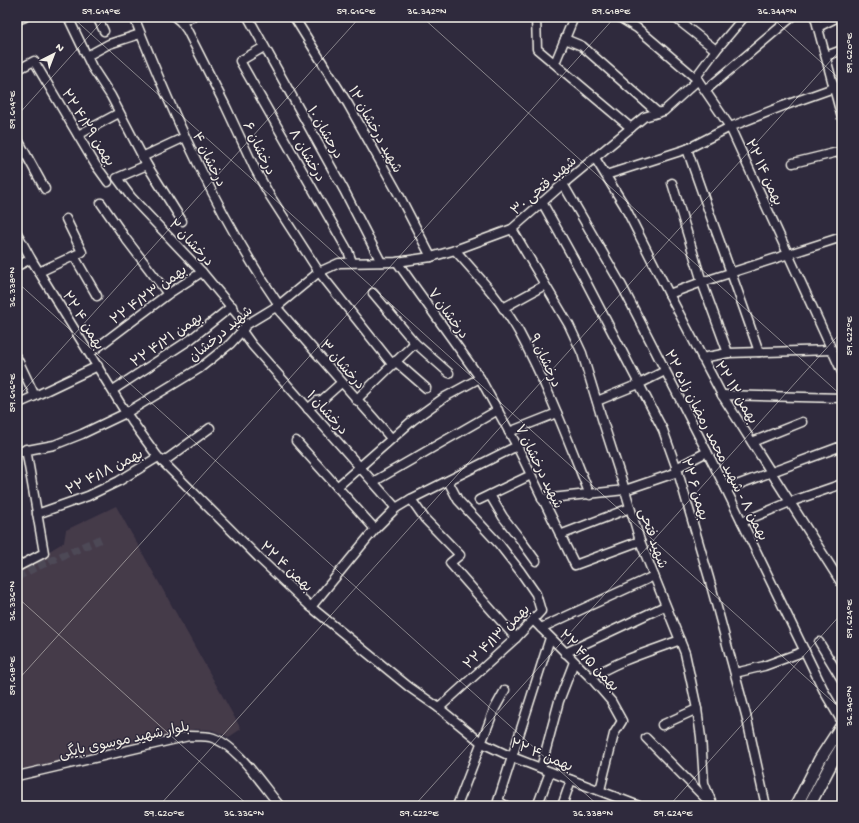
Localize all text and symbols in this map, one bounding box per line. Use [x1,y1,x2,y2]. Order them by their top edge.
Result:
text: 59.614°E [82,6,121,18]
text: 59.616°E [337,6,376,18]
text: 36.342°N [406,6,447,18]
text: 59.618°E [592,6,631,18]
text: 36.344°N [756,6,797,18]
text: 59.620°E [844,32,856,73]
north arrow [34,34,74,74]
text: N [53,41,66,55]
street label: شهید درخشان ۱۲ [343,84,405,177]
street label: ۲۲ بهمن ۴/۲۹ [56,87,117,170]
text: 59.614°E [7,90,19,129]
street label: درحشان ۱۰ [302,104,346,163]
street label: درخشان ۶ [238,120,278,178]
street label: درخشان ۸ [284,127,328,186]
street label: درخشان ۴ [187,130,228,190]
street label: ۲۲ بهمن ۱۴ [740,137,786,209]
street label: شهید فتحی ۳۰ [508,154,581,220]
street label: درخشان ۲ [164,217,216,271]
street label: ۲۲ بهمن ۴/۲۳ [108,263,191,330]
text: 36.338°N [7,266,19,308]
street label: درخشان ۷ [423,286,471,343]
street label: ۲۲ بهمن ۴ [57,289,107,354]
street label: شهید درخشان [186,303,257,367]
street label: ۲۲ بهمن ۴/۲۱ [128,310,207,372]
text: 59.622°E [844,316,856,356]
street label: درخشان ۹ [524,332,564,391]
street label: درخشان ۳ [315,337,367,394]
street label: ۲۲ بهمن ۸ - شهید محمد رمضان زاده [659,348,770,544]
street label: ۲۲ بهمن ۱۲ [709,359,760,428]
text: 59.616°E [7,373,19,412]
street label: درخشان ۱ [302,388,350,439]
street label: شهید درخشان ۷ [510,422,566,512]
street label: ۲۲ بهمن ۴/۱۸ [64,446,147,500]
street label: ۲۲ بهمن ۶ [676,457,711,523]
street label: شهید فتحی [633,506,670,571]
street label: ۲۲ بهمن ۴ [255,539,315,597]
text: 36.336°N [7,581,19,622]
text: 59.624°E [844,599,856,638]
street label: ۲۲ بهمن ۴/۱۳ [461,602,535,674]
street label: ۲۲ بهمن ۴/۵ [555,627,622,696]
text: 59.618°E [7,656,19,695]
text: 36.340°N [844,686,856,727]
street label: بلوار شهید موسوی بایگی [57,717,191,764]
street label: ۲۲ بهمن ۴ [507,736,575,777]
text: 59.620°E [144,808,185,820]
text: 36.336°N [223,808,264,820]
text: 59.622°E [399,808,439,820]
text: 36.338°N [572,808,614,820]
text: 59.624°E [654,808,693,820]

